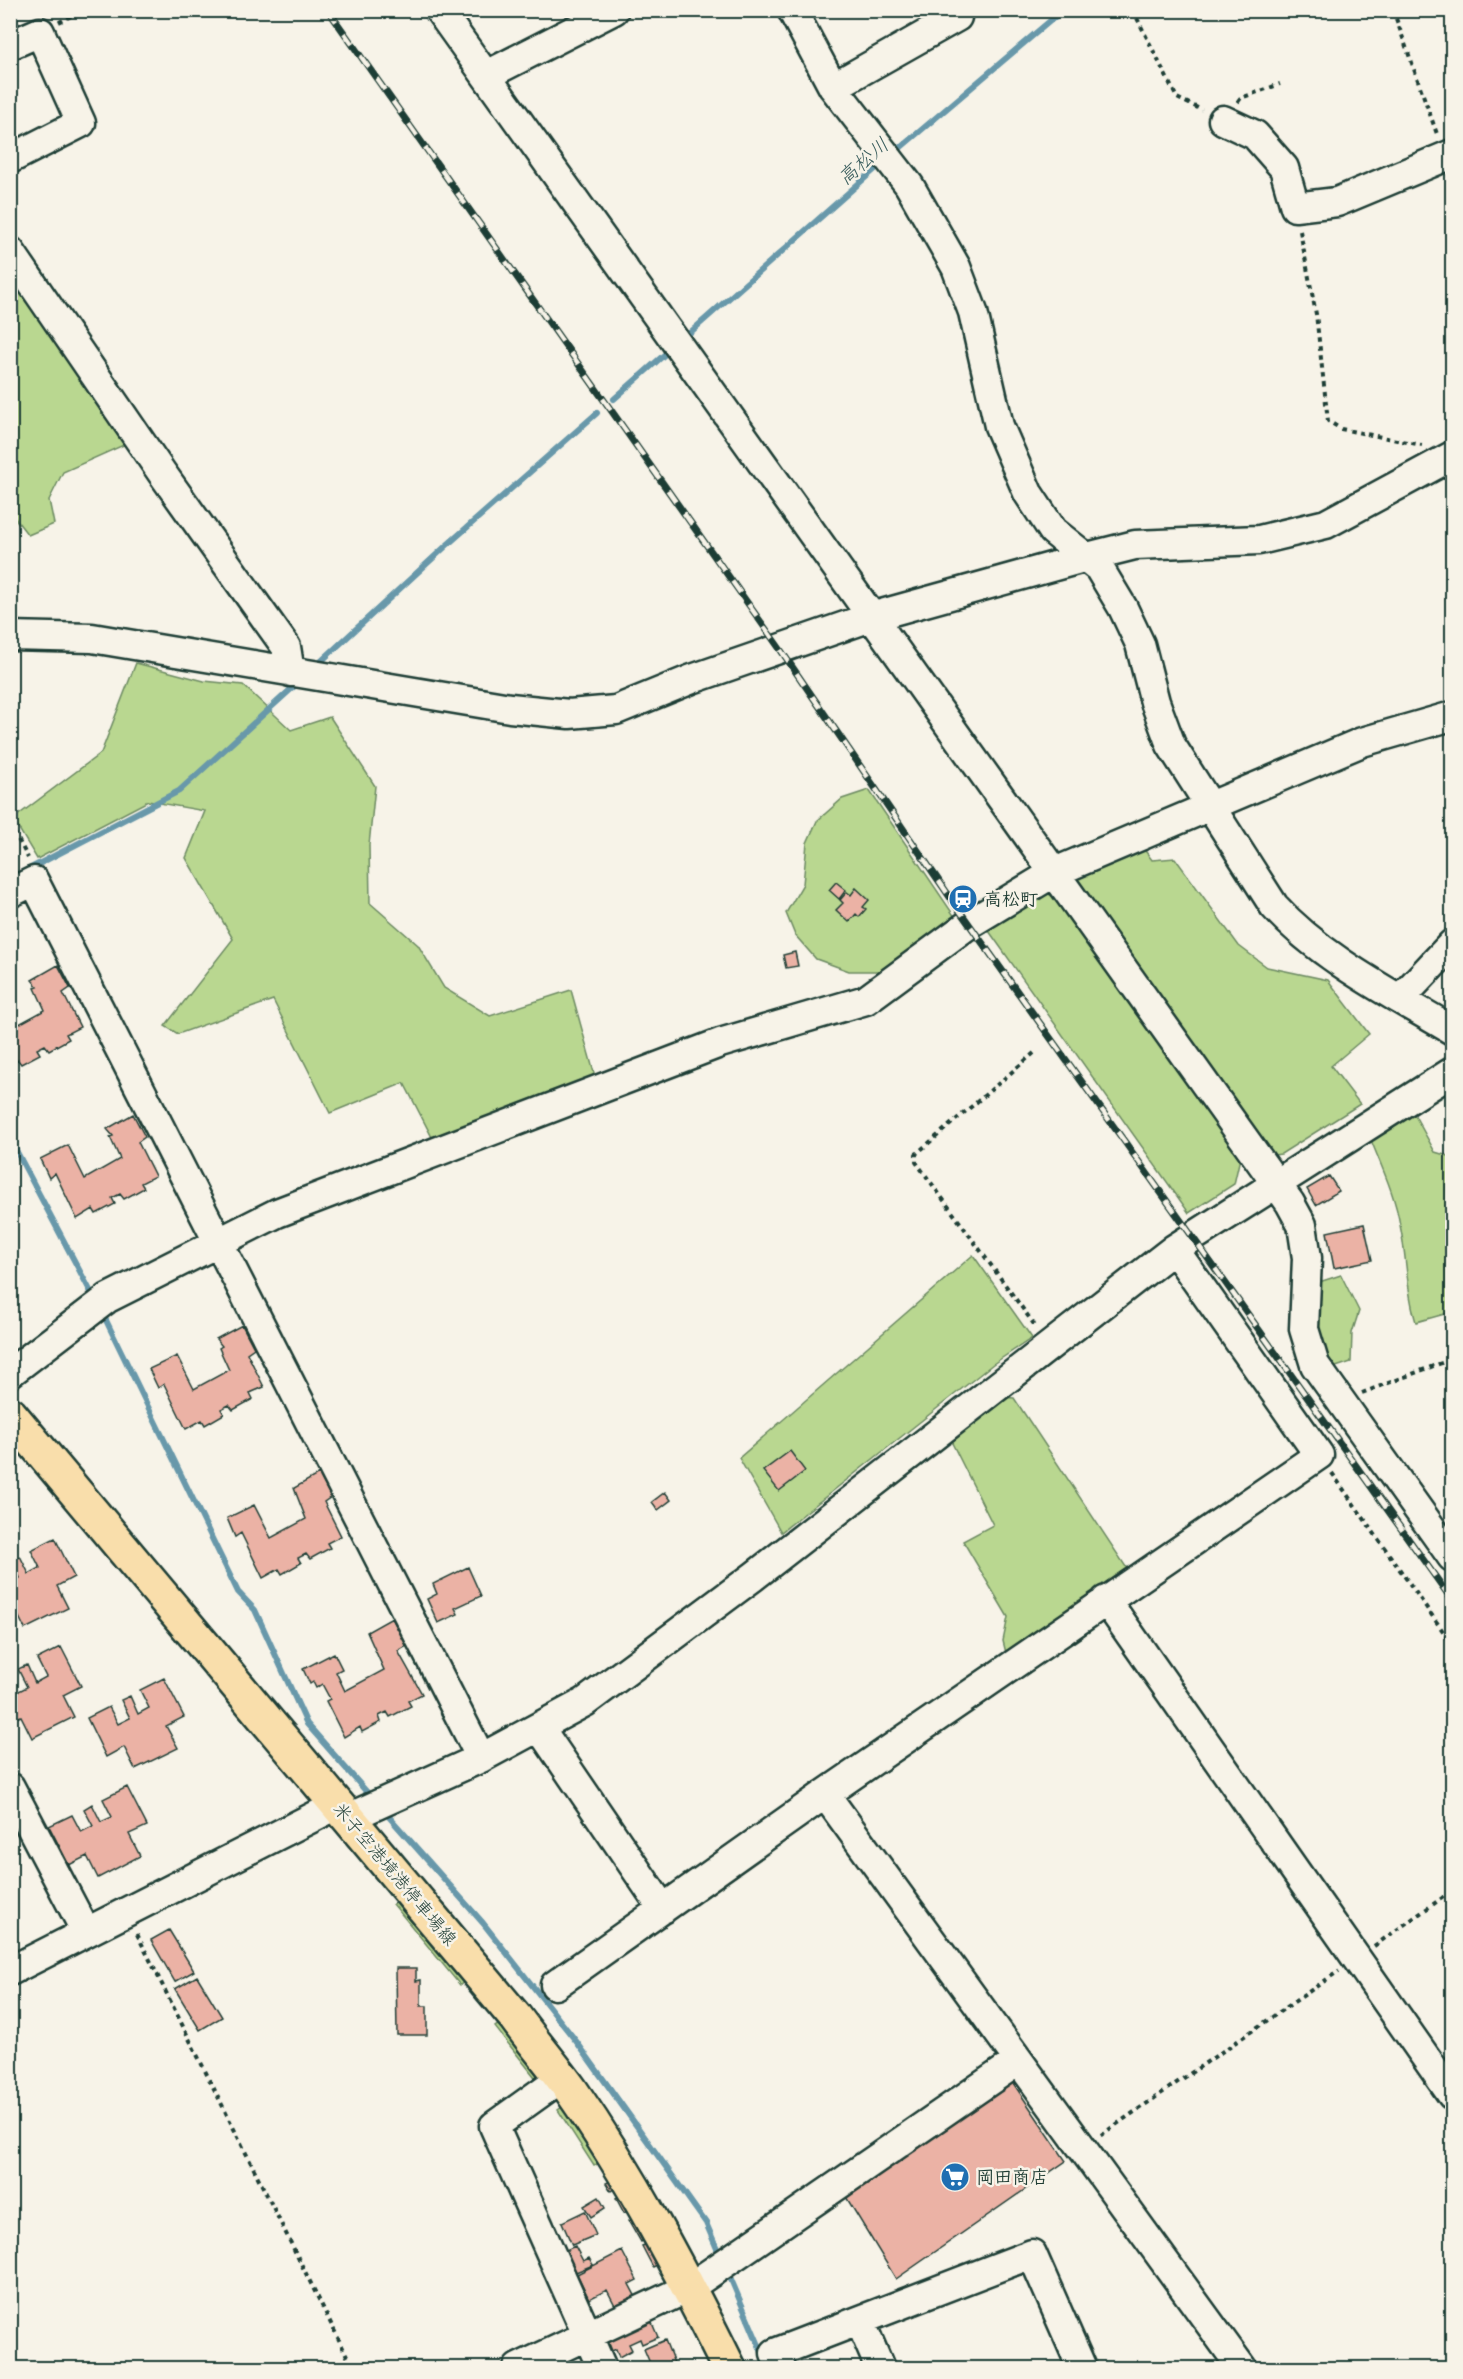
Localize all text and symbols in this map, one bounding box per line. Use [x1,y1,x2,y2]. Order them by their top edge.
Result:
water label: 高松川 [833,133,894,190]
station icon: 高松町 [947,883,979,915]
place label: 高松町 [984,889,1038,910]
street label: 米子空港境港停車場線 [329,1799,461,1950]
supermarket icon: 岡田商店 [939,2161,971,2193]
place label: 岡田商店 [976,2167,1048,2188]

